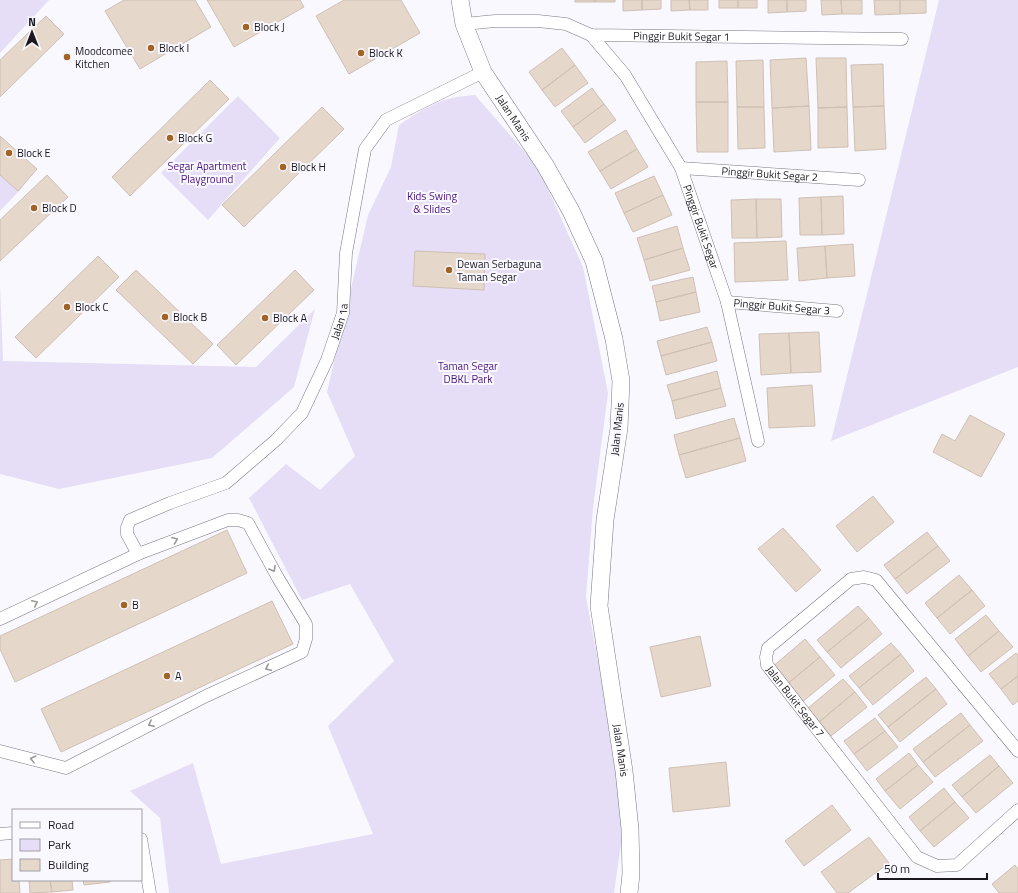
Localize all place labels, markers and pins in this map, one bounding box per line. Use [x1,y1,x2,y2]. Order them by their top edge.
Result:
place label: Block J [254,19,285,35]
marker: Block J [241,22,251,32]
place label: Block I [159,40,189,56]
place label: Moodcomee Kitchen [75,43,133,72]
marker: Block I [146,43,156,53]
place label: Block K [369,45,404,61]
marker: Block K [356,48,366,58]
marker: Moodcomee Kitchen [62,52,72,62]
place label: Block G [178,130,213,146]
marker: Block G [165,133,175,143]
place label: Block E [17,145,51,161]
marker: Block E [4,148,14,158]
place label: Block H [291,159,326,175]
marker: Block H [278,162,288,172]
place label: Block D [42,200,77,216]
marker: Block D [29,203,39,213]
place label: Dewan Serbaguna Taman Segar [457,256,542,285]
marker: Dewan Serbaguna Taman Segar [444,265,454,275]
place label: Block C [75,299,109,315]
marker: Block C [62,302,72,312]
place label: Block B [173,309,208,325]
place label: Block A [273,310,308,326]
marker: Block B [160,312,170,322]
marker: Block A [260,313,270,323]
place label: B [132,597,139,613]
marker: B [119,600,129,610]
place label: A [175,668,182,684]
marker: A [162,671,172,681]

